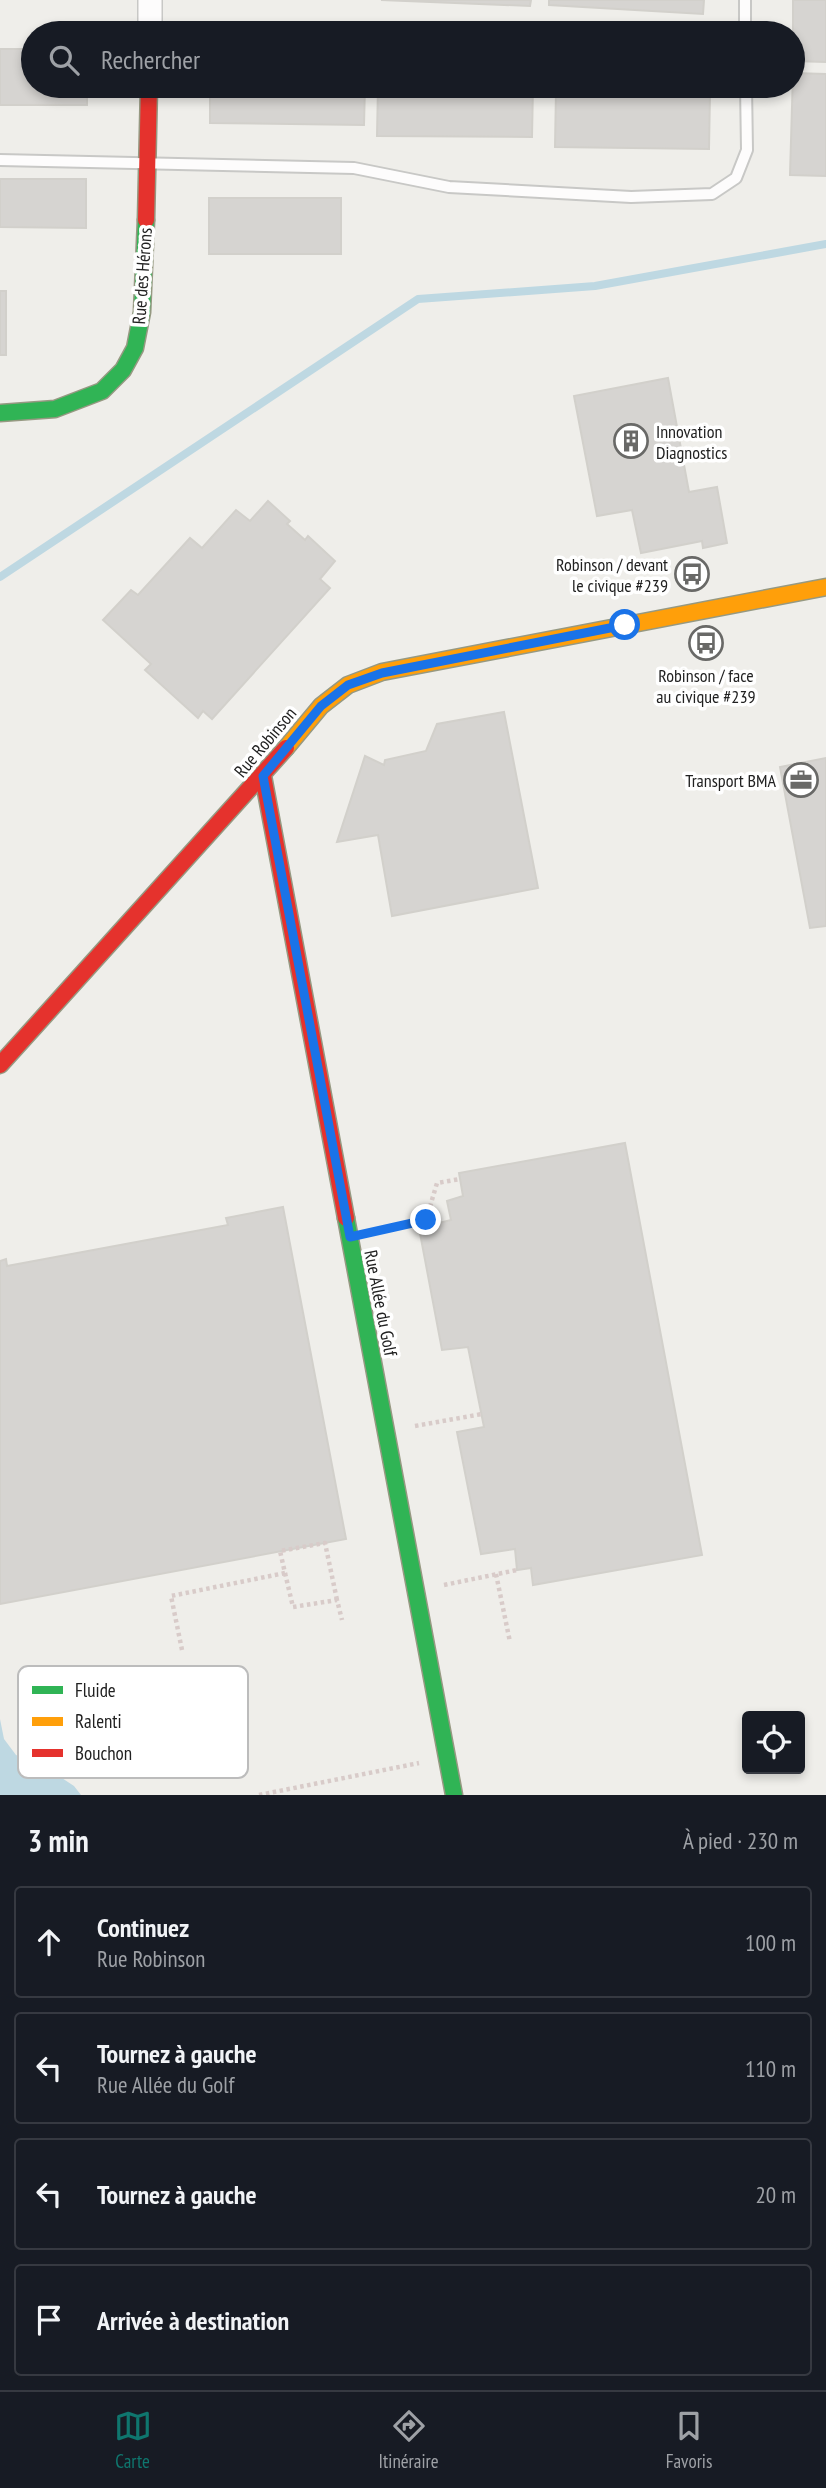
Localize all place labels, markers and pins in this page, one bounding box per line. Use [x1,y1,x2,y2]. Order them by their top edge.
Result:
place label: Innovation Diagnostics [656,420,727,464]
building icon: Innovation Diagnostics [612,422,650,460]
place label: Robinson / devant le civique #239 [556,553,668,597]
bus stop icon: Robinson / devant le civique #239 [673,555,711,593]
bus stop icon: Robinson / face au civique #239 [687,624,725,662]
place label: Robinson / face au civique #239 [656,664,756,708]
office icon: Transport BMA [782,761,820,799]
place label: Transport BMA [685,769,776,792]

